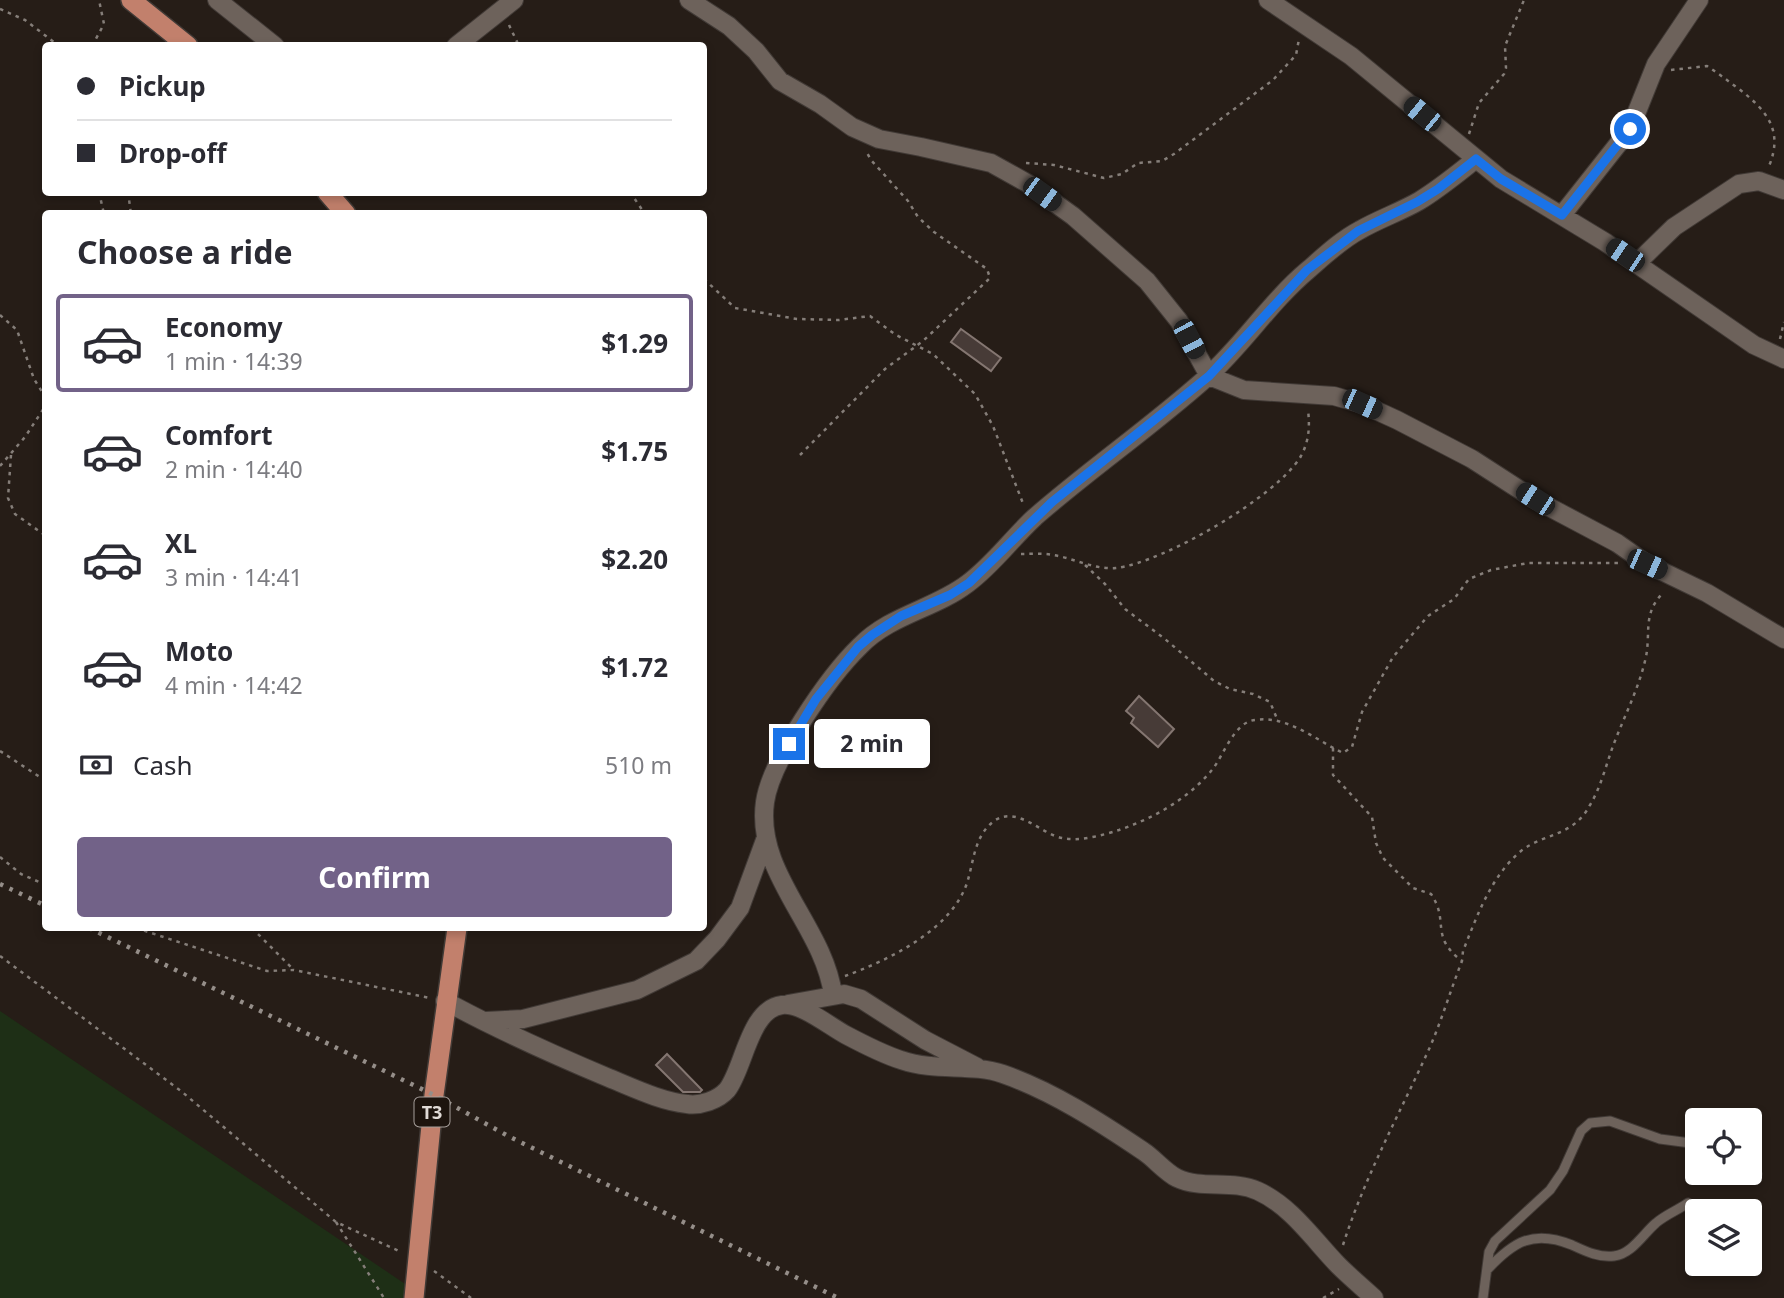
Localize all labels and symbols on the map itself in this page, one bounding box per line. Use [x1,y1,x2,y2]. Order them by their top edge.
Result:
car [1400,93,1445,135]
route start [1614,113,1646,145]
car [1019,173,1066,215]
car [1602,235,1649,275]
car [1170,316,1209,362]
car [1339,386,1386,422]
car [1512,479,1559,519]
car [1624,546,1671,582]
callout: 2 min [814,720,929,768]
route end [773,728,805,760]
road number: T3 [414,1098,450,1126]

